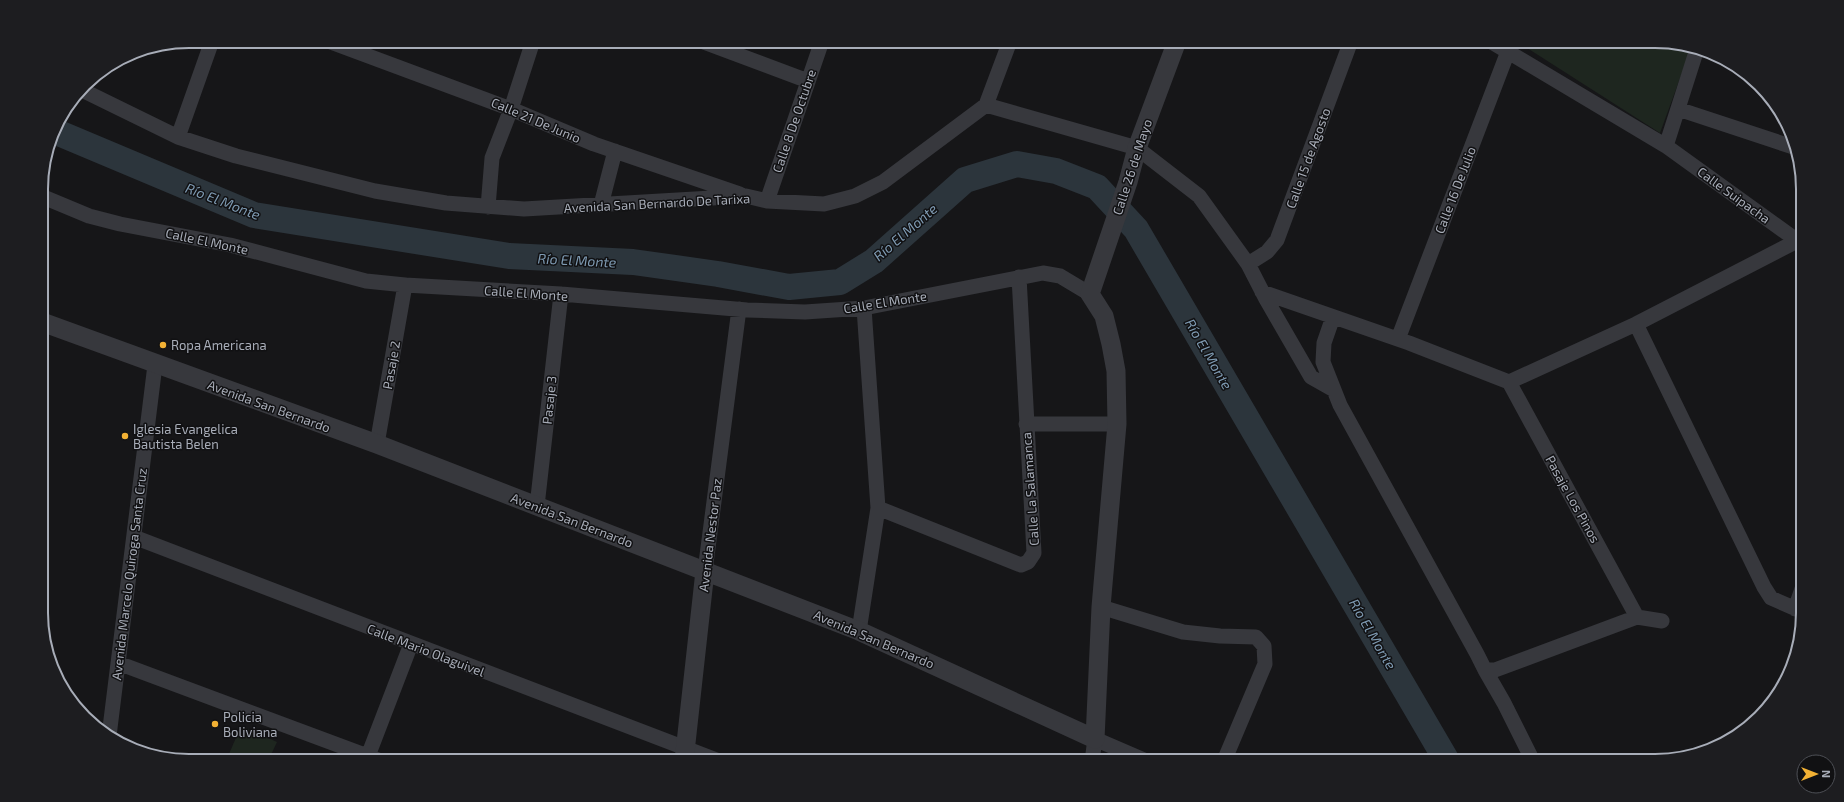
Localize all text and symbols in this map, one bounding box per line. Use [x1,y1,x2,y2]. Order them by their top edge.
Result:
street label: Calle 8 De Octubre [769,67,819,175]
street label: Calle 21 De Junio [489,94,583,146]
street label: Calle 15 de Agosto [1282,106,1334,210]
street label: Calle 26 de Mayo [1109,117,1155,217]
street label: Calle 16 De Julio [1431,144,1479,236]
street label: Calle Suipacha [1695,163,1773,227]
water label: Río El Monte [183,179,263,223]
street label: Avenida San Bernardo De Tarixa [563,190,751,216]
water label: Río El Monte [870,199,941,264]
street label: Calle El Monte [164,224,250,258]
water label: Río El Monte [537,249,617,271]
street label: Calle El Monte [483,282,569,304]
street label: Calle El Monte [842,288,928,316]
water label: Río El Monte [1182,316,1236,393]
place label: Ropa Americana [171,337,267,353]
marker: Ropa Americana [158,340,168,350]
street label: Pasaje 2 [379,340,403,390]
street label: Pasaje 3 [538,375,560,425]
street label: Avenida San Bernardo [205,376,333,436]
place label: Iglesia Evangelica Bautista Belen [133,421,238,452]
marker: Iglesia Evangelica Bautista Belen [120,431,130,441]
street label: Calle La Salamanca [1018,432,1042,546]
street label: Pasaje Los Pinos [1542,452,1604,546]
street label: Avenida Marcelo Quiroga Santa Cruz [108,467,150,681]
street label: Avenida Nestor Paz [695,477,725,593]
street label: Avenida San Bernardo [509,489,635,551]
water label: Río El Monte [1346,596,1400,673]
street label: Avenida San Bernardo [811,606,937,672]
street label: Calle Mario Olaguivel [365,620,487,680]
place label: Policia Boliviana [223,709,277,740]
marker: Policia Boliviana [210,719,220,729]
north arrow [1796,754,1836,794]
text: N [1820,770,1833,778]

